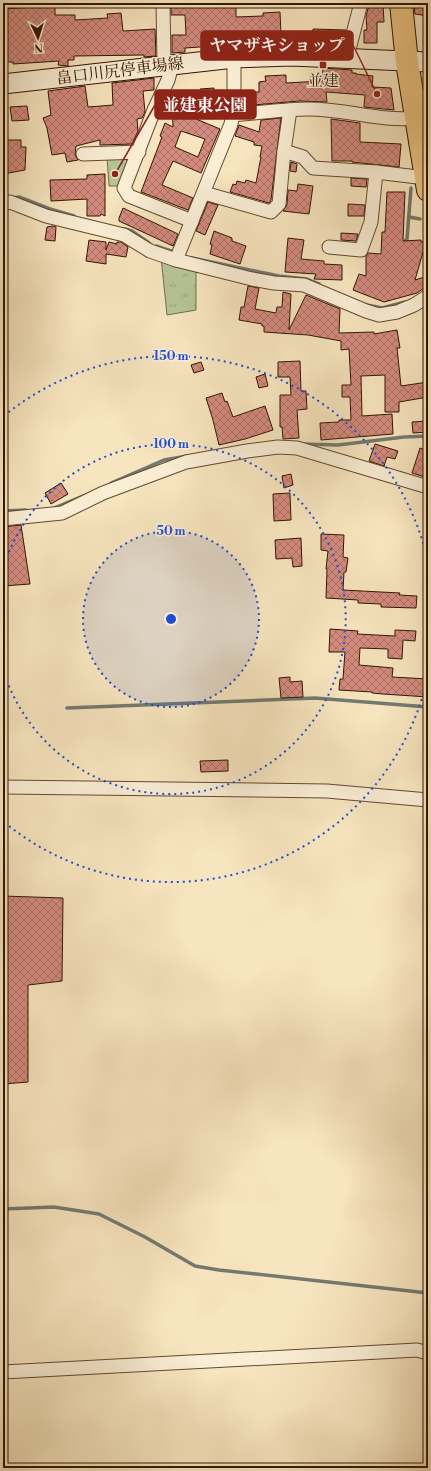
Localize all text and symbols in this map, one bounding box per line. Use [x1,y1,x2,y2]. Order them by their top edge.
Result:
north arrow [18,18,58,58]
callout: ヤマザキショップ [201,31,353,60]
text: ヤマザキショップ [209,35,345,57]
text: N [34,40,43,54]
street label: 畠口川尻停車場線 [55,53,185,89]
marker: 並建 [318,60,328,70]
place label: 並建 [307,71,339,91]
callout: 並建東公園 [155,90,256,119]
text: 並建東公園 [163,95,248,117]
text: 150 m [154,349,188,364]
text: 100 m [153,437,189,452]
text: 50 m [156,524,186,539]
centre of rings [164,612,178,626]

